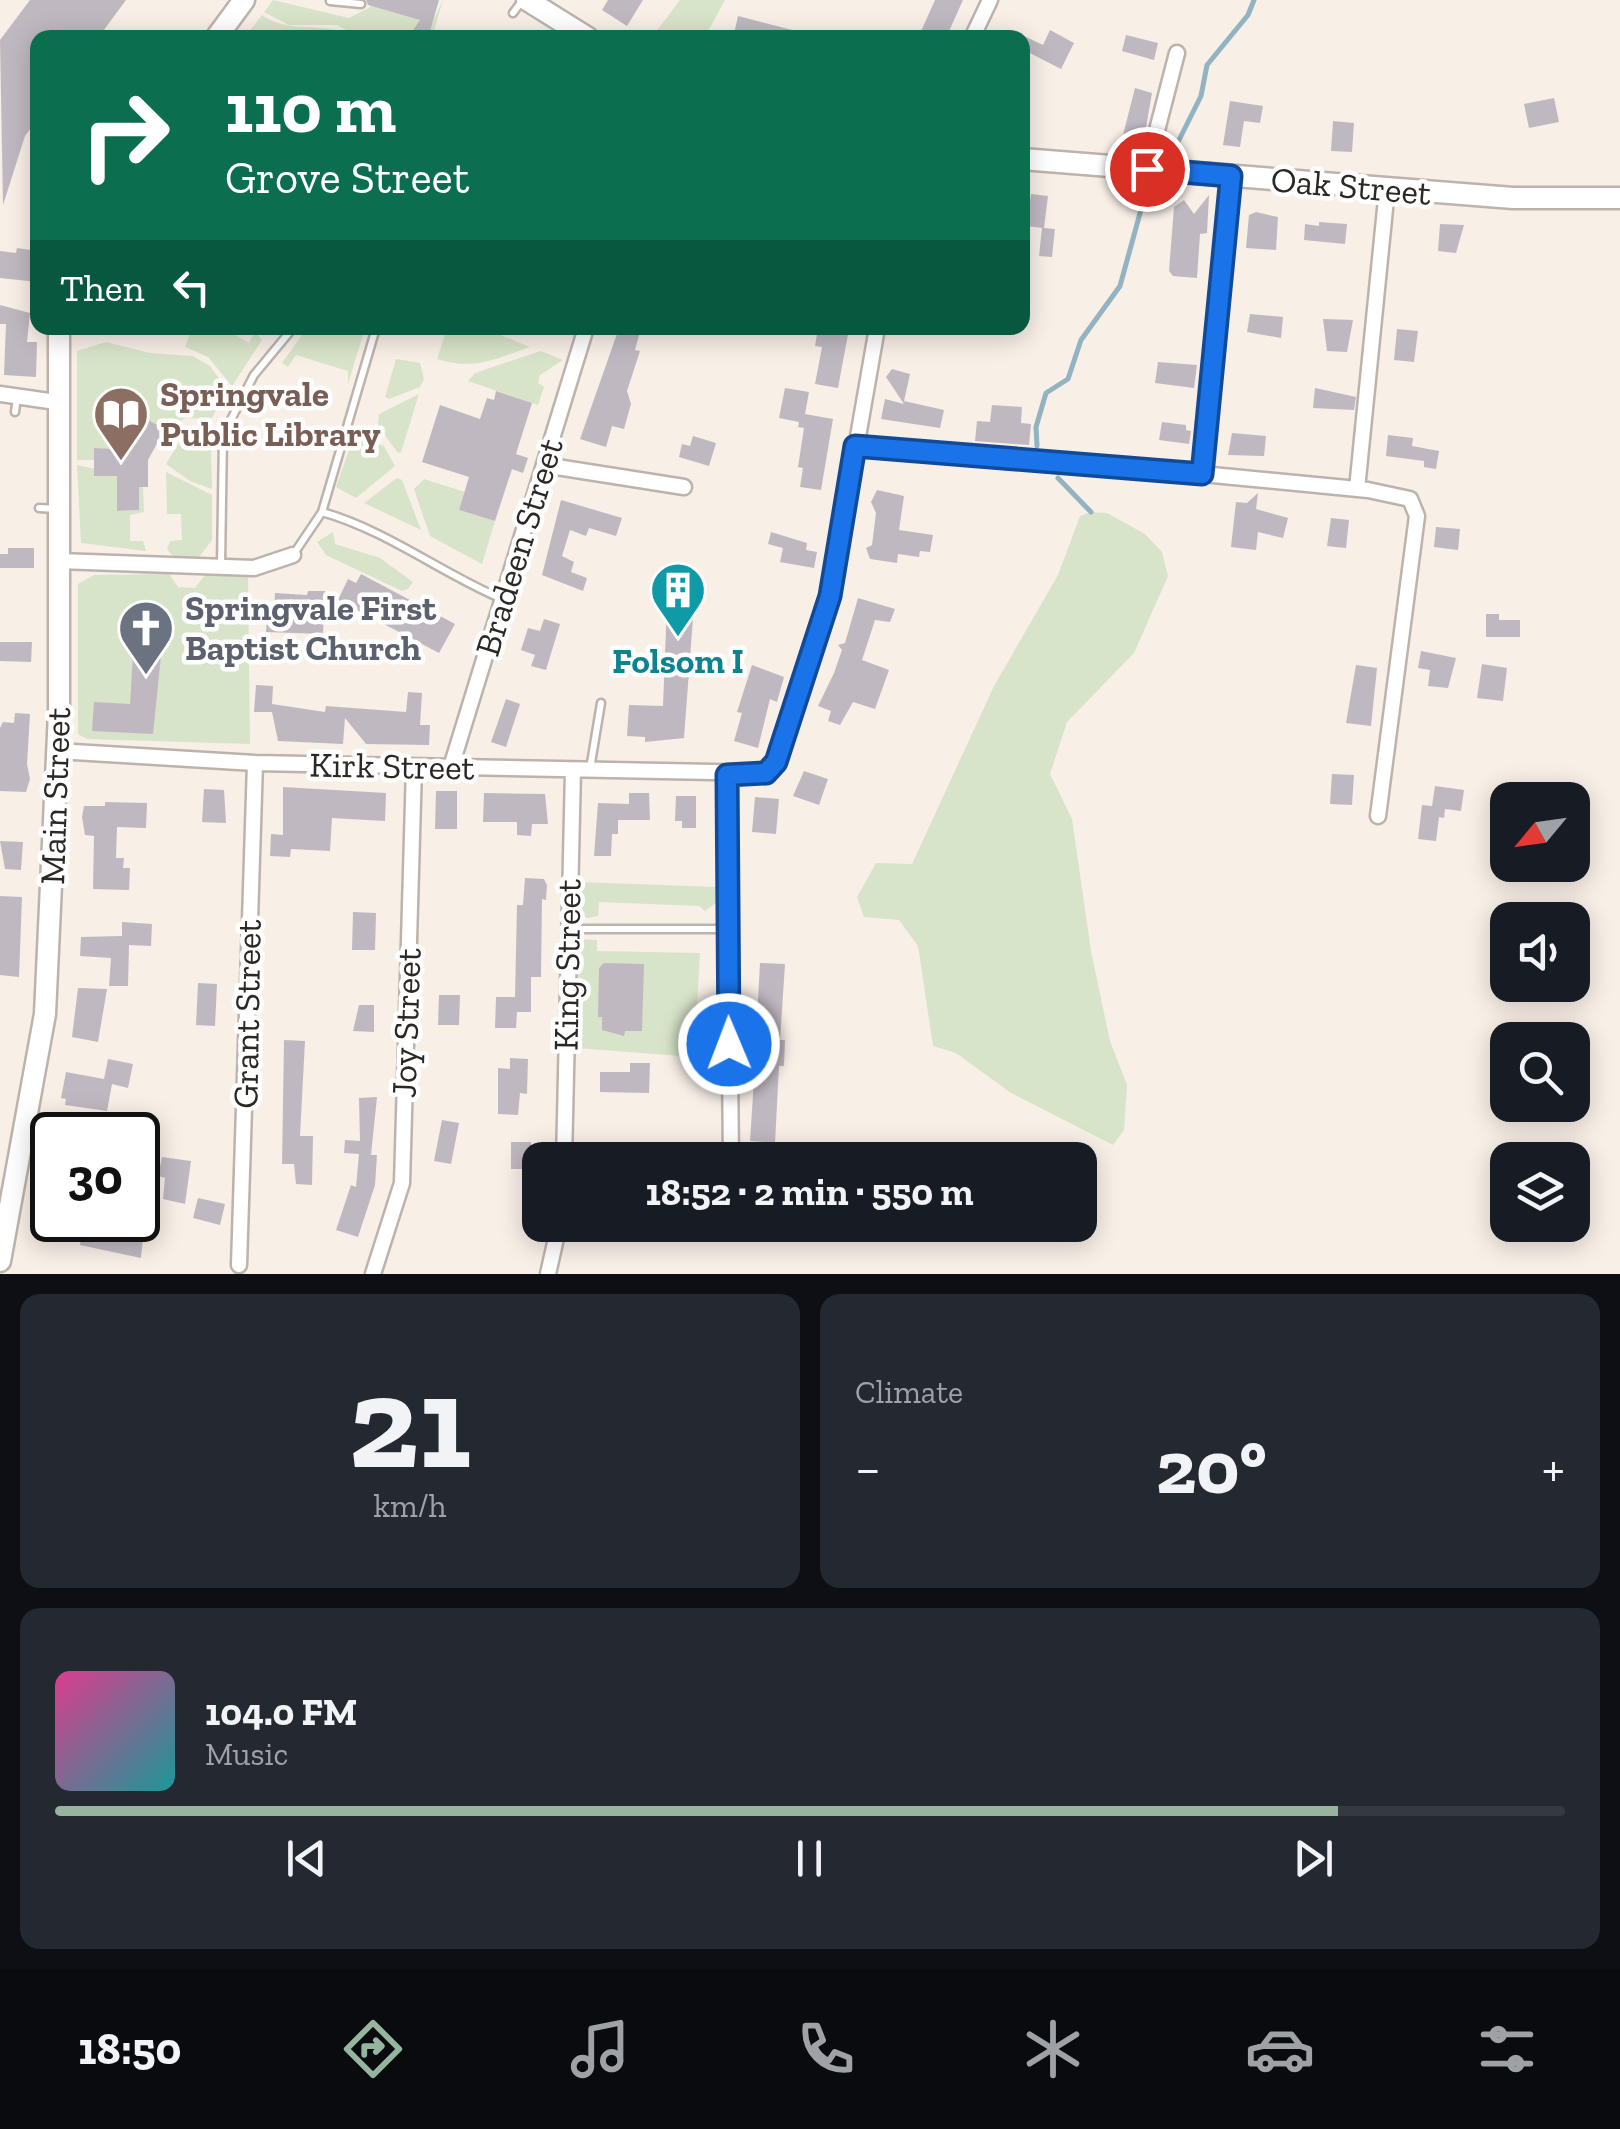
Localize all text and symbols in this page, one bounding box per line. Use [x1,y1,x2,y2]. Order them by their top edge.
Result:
text: 110 m [225,66,396,150]
icon: right [60,70,190,200]
pin [1105,127,1190,212]
icon: arrive [1120,142,1175,197]
text: Grove Street [225,151,469,205]
street label: Oak Street [1269,158,1433,214]
icon: left [164,260,219,315]
text: Then [60,265,144,311]
place label: Springvale Public Library [160,373,381,455]
library icon: Springvale Public Library [91,384,151,463]
street label: Bradeen Street [466,433,572,661]
building icon: Folsom I [648,560,708,639]
place label: Springvale First Baptist Church [185,587,437,669]
church icon: Springvale First Baptist Church [116,598,176,677]
place label: Folsom I [612,640,744,682]
street label: Main Street [31,707,79,885]
street label: Kirk Street [309,744,475,788]
north arrow [1490,782,1590,882]
map controls [1490,782,1590,1242]
street label: King Street [545,879,589,1051]
button: sound [1490,902,1590,1002]
street label: Grant Street [224,919,270,1109]
street label: Joy Street [382,947,430,1099]
position arrow [677,992,781,1096]
button: search [1490,1022,1590,1122]
speed limit sign: 30 [30,1112,160,1242]
button: layers [1490,1142,1590,1242]
text: 18:52 · 2 min · 550 m [645,1169,974,1215]
text: 21 [349,1344,471,1500]
text: Climate [855,1373,963,1411]
text: 20° [1156,1422,1267,1512]
text: − [855,1435,881,1501]
text: + [1542,1435,1565,1501]
text: km/h [373,1487,447,1525]
text: 104.0 FM [205,1689,357,1735]
text: Music [205,1735,288,1773]
icon: previous [279,1831,334,1886]
icon: pause [782,1831,837,1886]
icon: next [1286,1831,1341,1886]
icon: directions [338,2014,408,2084]
icon: music [565,2014,635,2084]
icon: phone [791,2014,861,2084]
icon: climate [1018,2014,1088,2084]
icon: car [1245,2014,1315,2084]
icon: filters [1472,2014,1542,2084]
text: 18:50 [78,2022,181,2076]

